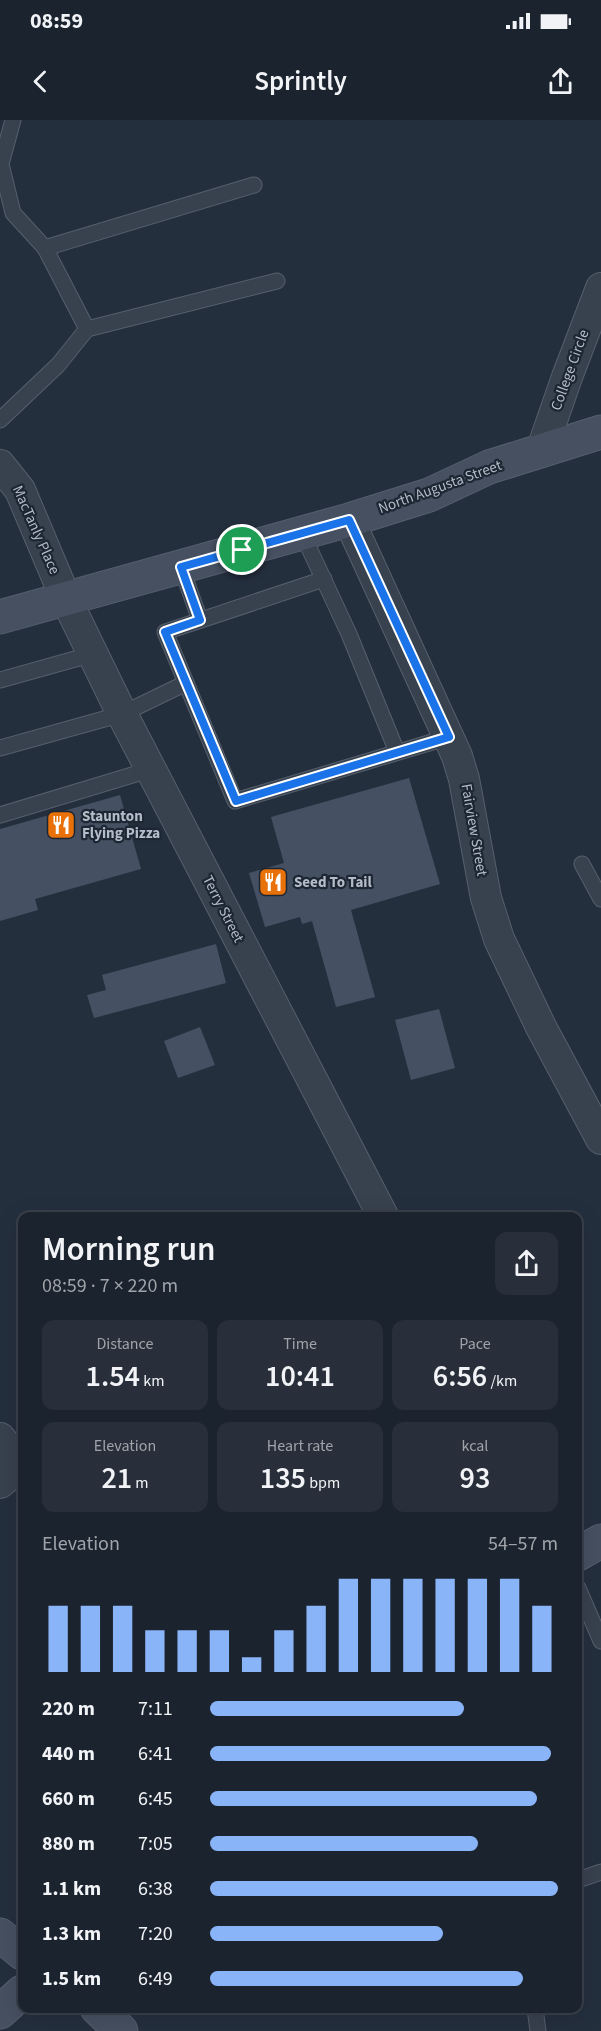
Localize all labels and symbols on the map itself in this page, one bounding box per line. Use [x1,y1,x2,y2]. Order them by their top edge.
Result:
street label: College Circle [546,327,594,413]
street label: North Augusta Street [375,455,505,519]
street label: MacTanly Place [7,482,65,578]
pin [216,524,267,575]
street label: Fairview Street [456,782,492,878]
place label: Staunton Flying Pizza [82,806,160,844]
restaurant icon: Staunton Flying Pizza [45,809,77,841]
restaurant icon: Seed To Tail [257,866,289,898]
street label: Terry Street [197,872,249,946]
place label: Seed To Tail [294,872,372,893]

